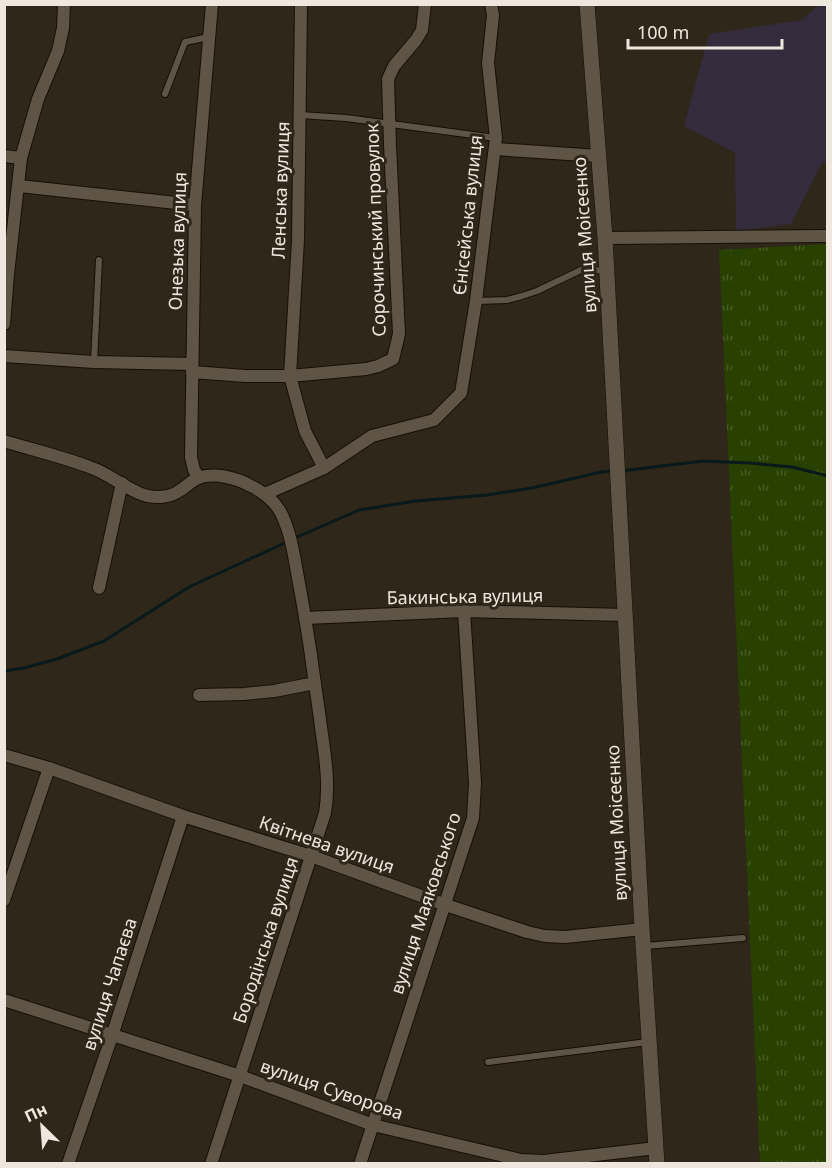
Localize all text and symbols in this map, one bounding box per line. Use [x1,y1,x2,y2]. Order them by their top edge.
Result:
scale bar [628,12,782,50]
text: 100 m [637,20,689,44]
street label: Ленська вулиця [266,121,294,259]
street label: Сорочинський провулок [359,123,391,337]
street label: Єнісейська вулиця [447,134,487,296]
street label: вулиця Моісеєнко [567,156,601,314]
street label: Онезька вулиця [163,171,191,311]
street label: Бакинська вулиця [386,583,544,609]
street label: вулиця Моісеєнко [600,744,632,902]
street label: вулиця Маяковського [384,809,466,997]
street label: Квітнева вулиця [256,810,398,878]
street label: Бородінська вулиця [227,854,303,1026]
street label: вулиця Чапаєва [76,915,142,1053]
street label: вулиця Суворова [257,1053,407,1125]
north arrow [12,1096,72,1156]
text: Пн [21,1098,51,1127]

